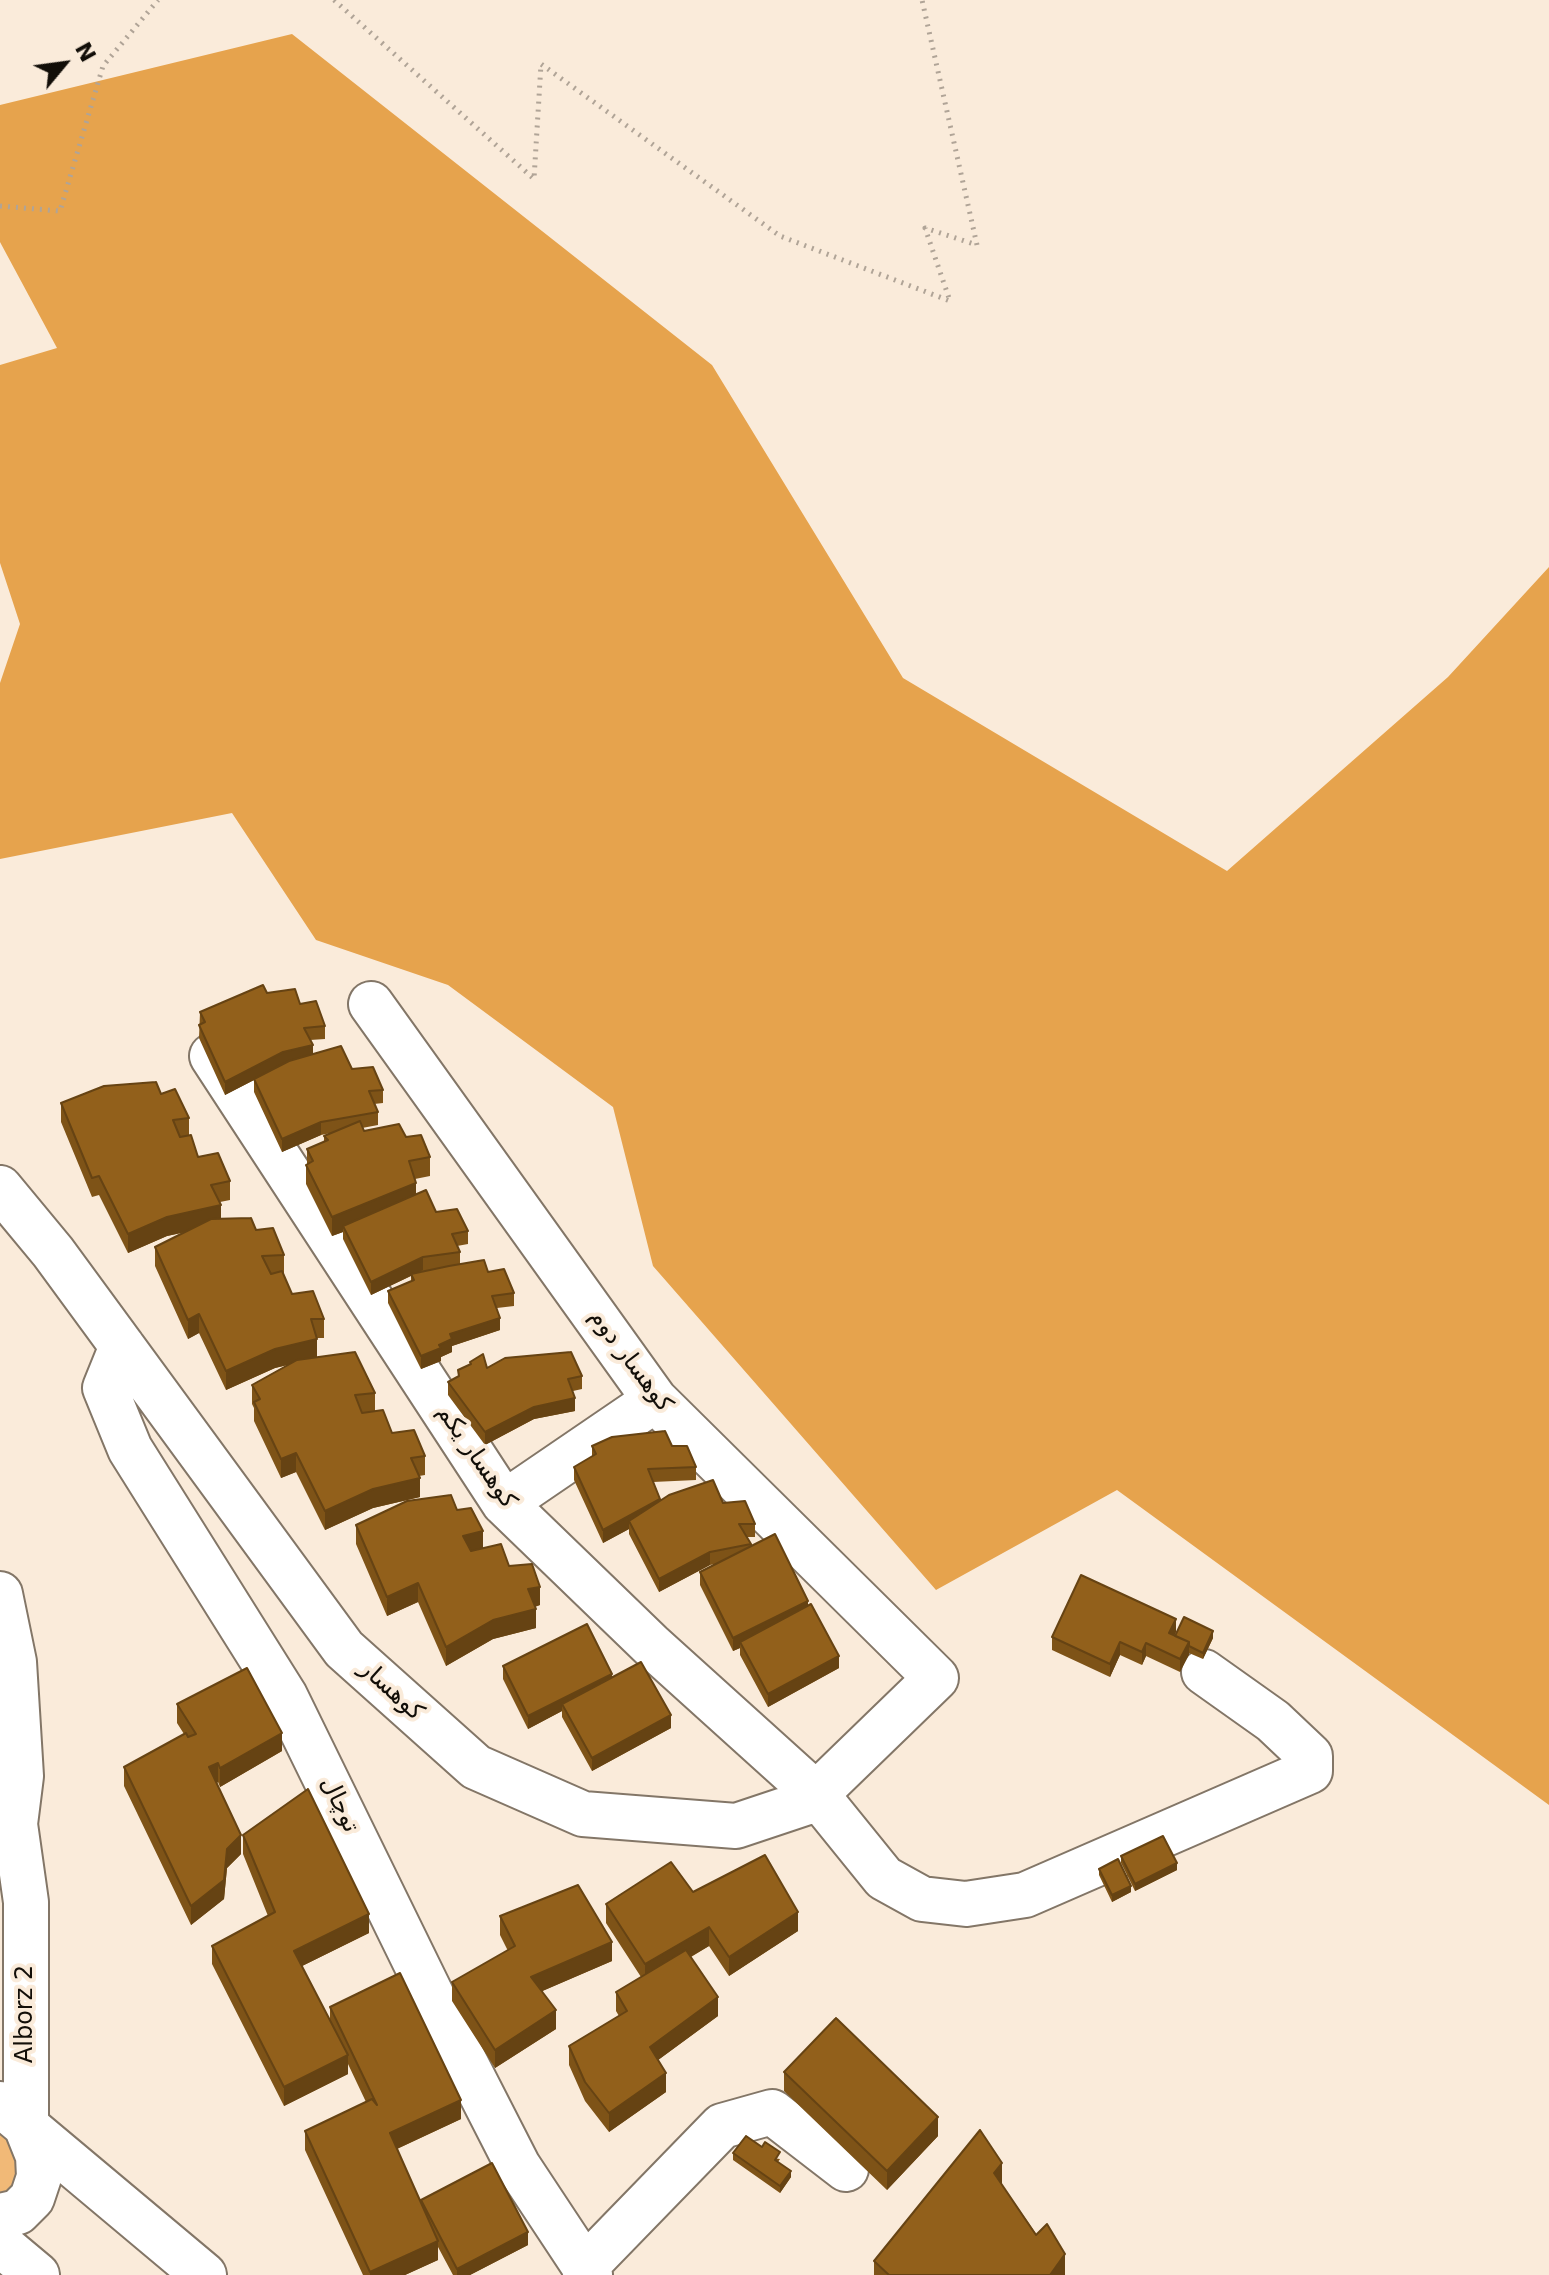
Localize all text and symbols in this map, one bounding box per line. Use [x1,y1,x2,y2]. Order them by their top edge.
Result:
north arrow [24,24,104,104]
text: N [70,38,101,66]
street label: کوهسار دوم [582,1304,678,1418]
street label: کوهسار یکم [430,1399,522,1515]
street label: کوهسار [353,1655,429,1727]
street label: توچال [313,1772,365,1838]
street label: Alborz 2 [12,1965,40,2063]

